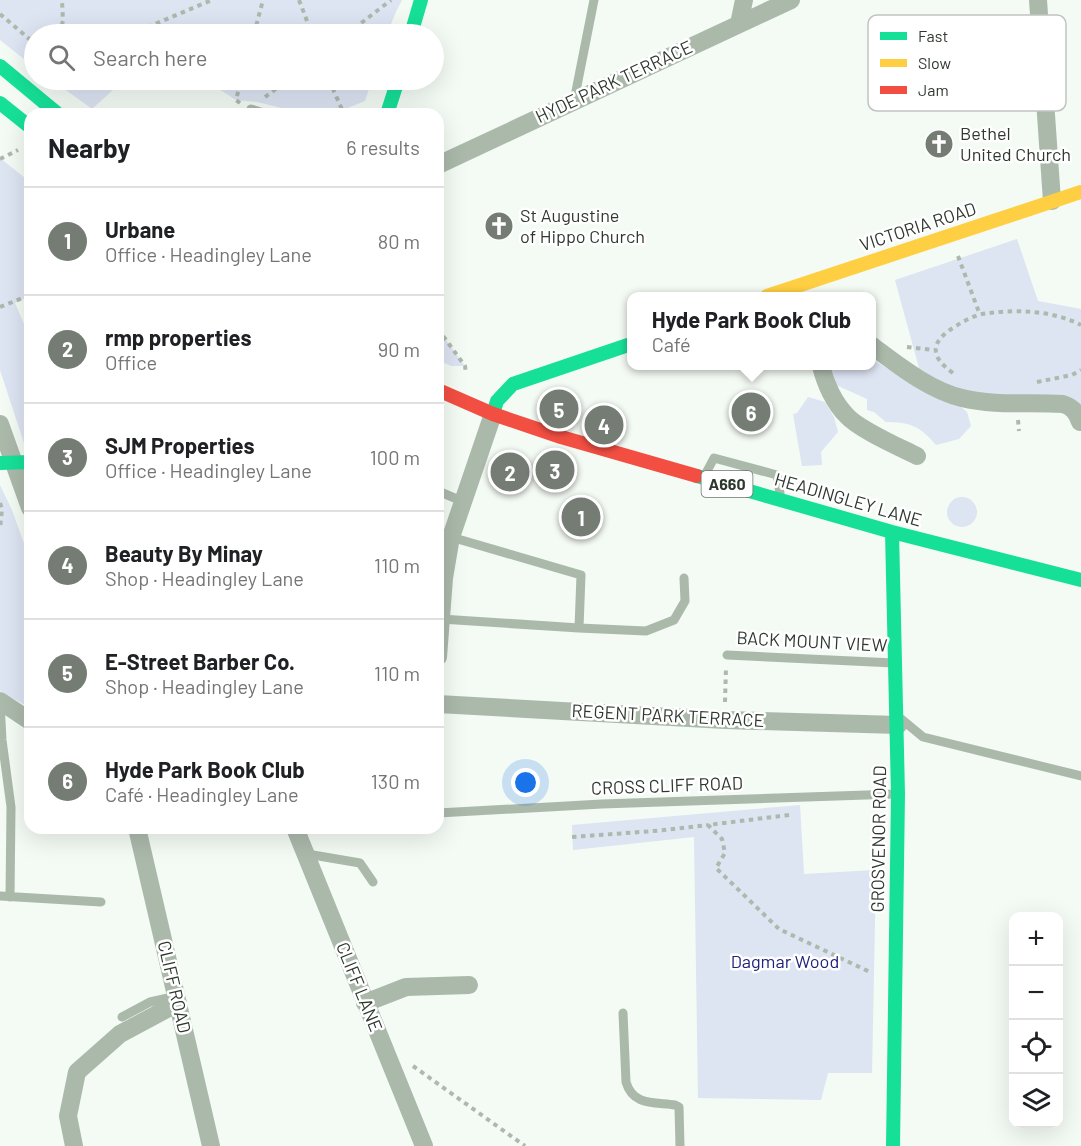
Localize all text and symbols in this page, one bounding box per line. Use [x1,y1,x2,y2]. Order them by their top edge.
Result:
legend [868,15,1066,111]
search box [24,24,444,90]
text: Fast [918,26,948,45]
street label: HYDE PARK TERRACE [532,35,695,127]
icon: search [45,41,78,74]
text: Search here [93,44,207,70]
text: Slow [918,53,951,72]
text: Jam [918,80,949,99]
place label: Bethel United Church [960,122,1071,165]
church icon: Bethel United Church [923,128,955,160]
text: Nearby [48,132,130,163]
text: 6 results [346,135,420,159]
street label: VICTORIA ROAD [857,197,979,255]
place label: St Augustine of Hippo Church [520,204,645,247]
church icon: St Augustine of Hippo Church [483,210,515,242]
text: Urbane [105,216,175,242]
text: 1 [64,229,71,253]
text: 80 m [378,229,420,253]
text: Office · Headingley Lane [105,242,312,266]
popup [627,292,876,370]
text: Hyde Park Book Club [652,306,851,332]
text: rmp properties [105,324,251,350]
text: Café [652,332,691,356]
text: 2 [62,337,73,361]
text: 90 m [378,337,420,361]
text: Office [105,350,157,374]
pin: 5 [540,386,578,432]
pin: 6 [732,390,771,434]
pin: 4 [584,402,624,448]
text: SJM Properties [105,432,255,458]
text: 3 [62,445,73,469]
text: 100 m [370,445,420,469]
pin: 3 [536,448,574,492]
pin: 2 [490,450,530,494]
text: Office · Headingley Lane [105,458,312,482]
street label: HEADINGLEY LANE [772,467,924,531]
road number: A660 [702,471,752,497]
pin: 1 [562,494,600,540]
text: Beauty By Minay [105,540,263,566]
text: 4 [61,553,74,577]
text: 110 m [374,553,420,577]
text: Shop · Headingley Lane [105,566,304,590]
street label: BACK MOUNT VIEW [736,626,888,656]
text: E-Street Barber Co. [105,648,295,674]
text: 5 [62,661,73,685]
text: 110 m [374,661,420,685]
text: Shop · Headingley Lane [105,674,304,698]
street label: REGENT PARK TERRACE [571,699,765,731]
text: Hyde Park Book Club [105,756,305,782]
street label: GROSVENOR ROAD [866,765,890,913]
your location [511,768,540,797]
text: 6 [62,769,73,793]
text: 130 m [371,769,420,793]
street label: CROSS CLIFF ROAD [591,771,743,799]
text: Café · Headingley Lane [105,782,299,806]
map controls [1009,912,1063,1128]
button: + [1009,912,1063,966]
street label: CLIFF ROAD [154,938,196,1035]
street label: CLIFF LANE [332,939,388,1035]
park label: Dagmar Wood [731,950,839,972]
button: − [1009,966,1063,1020]
button: locate [1009,1020,1063,1074]
button: layers [1009,1074,1063,1128]

